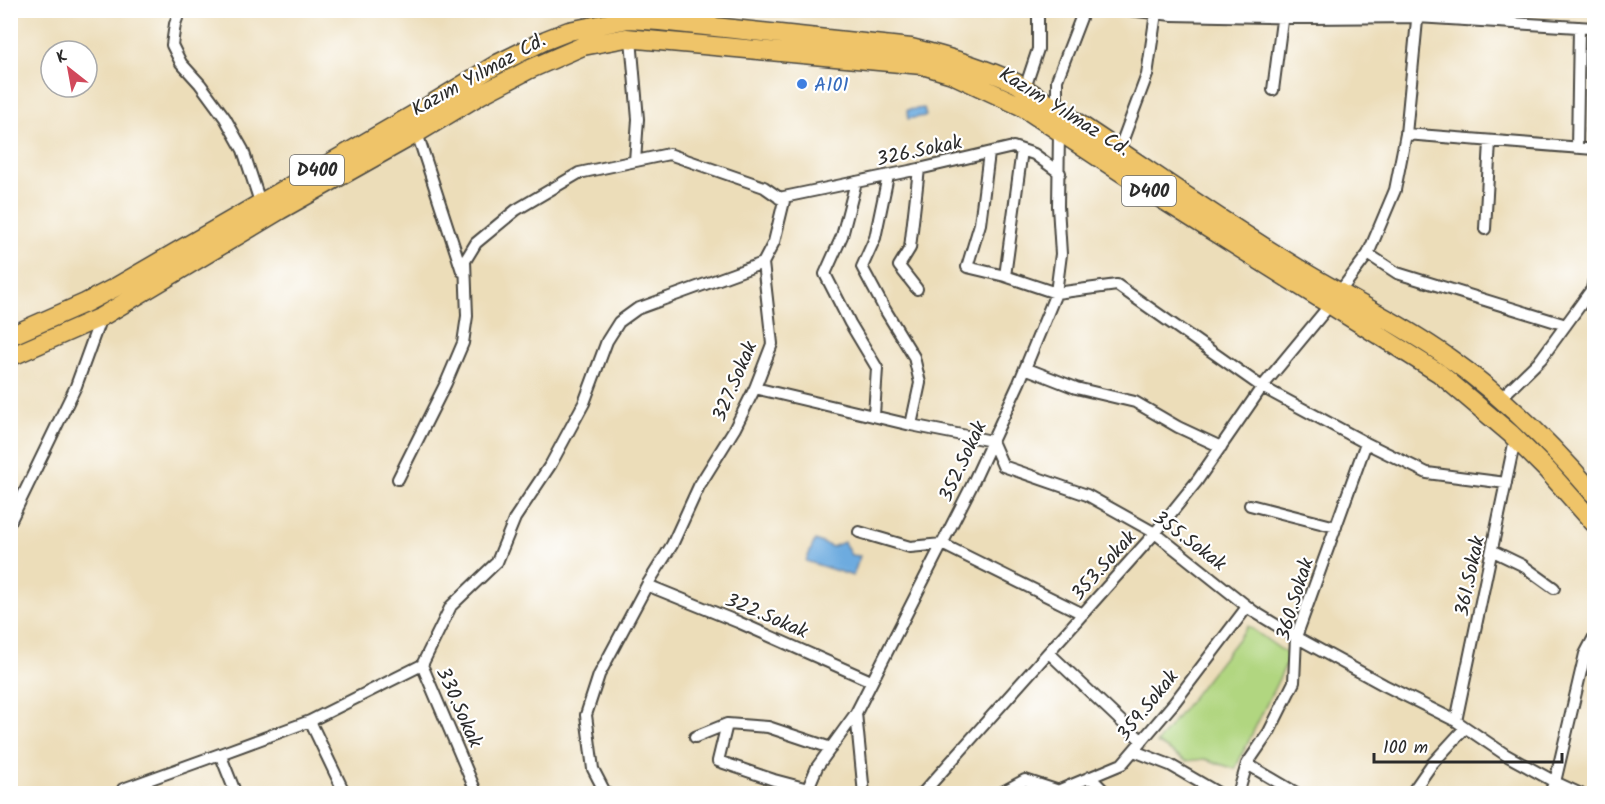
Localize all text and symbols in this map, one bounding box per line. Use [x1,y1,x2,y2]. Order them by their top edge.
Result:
street label: Kazım Yılmaz Cd. [406,26,552,126]
north arrow [39,39,99,99]
text: K [51,44,73,71]
street label: Kazım Yılmaz Cd. [992,59,1136,166]
place label: A101 [814,70,849,102]
marker: A101 [795,77,809,91]
street label: 326.Sokak [874,127,966,177]
road number: D400 [290,155,344,185]
road number: D400 [1122,176,1176,206]
street label: 327.Sokak [705,336,767,427]
street label: 352.Sokak [931,415,997,508]
street label: 355.Sokak [1145,503,1233,580]
street label: 353.Sokak [1064,523,1146,609]
street label: 361.Sokak [1447,533,1495,620]
street label: 360.Sokak [1268,554,1324,645]
street label: 322.Sokak [720,585,813,649]
street label: 330.Sokak [426,662,490,754]
street label: 359.Sokak [1110,663,1188,749]
scale bar [1374,726,1562,764]
text: 100 m [1383,734,1428,763]

